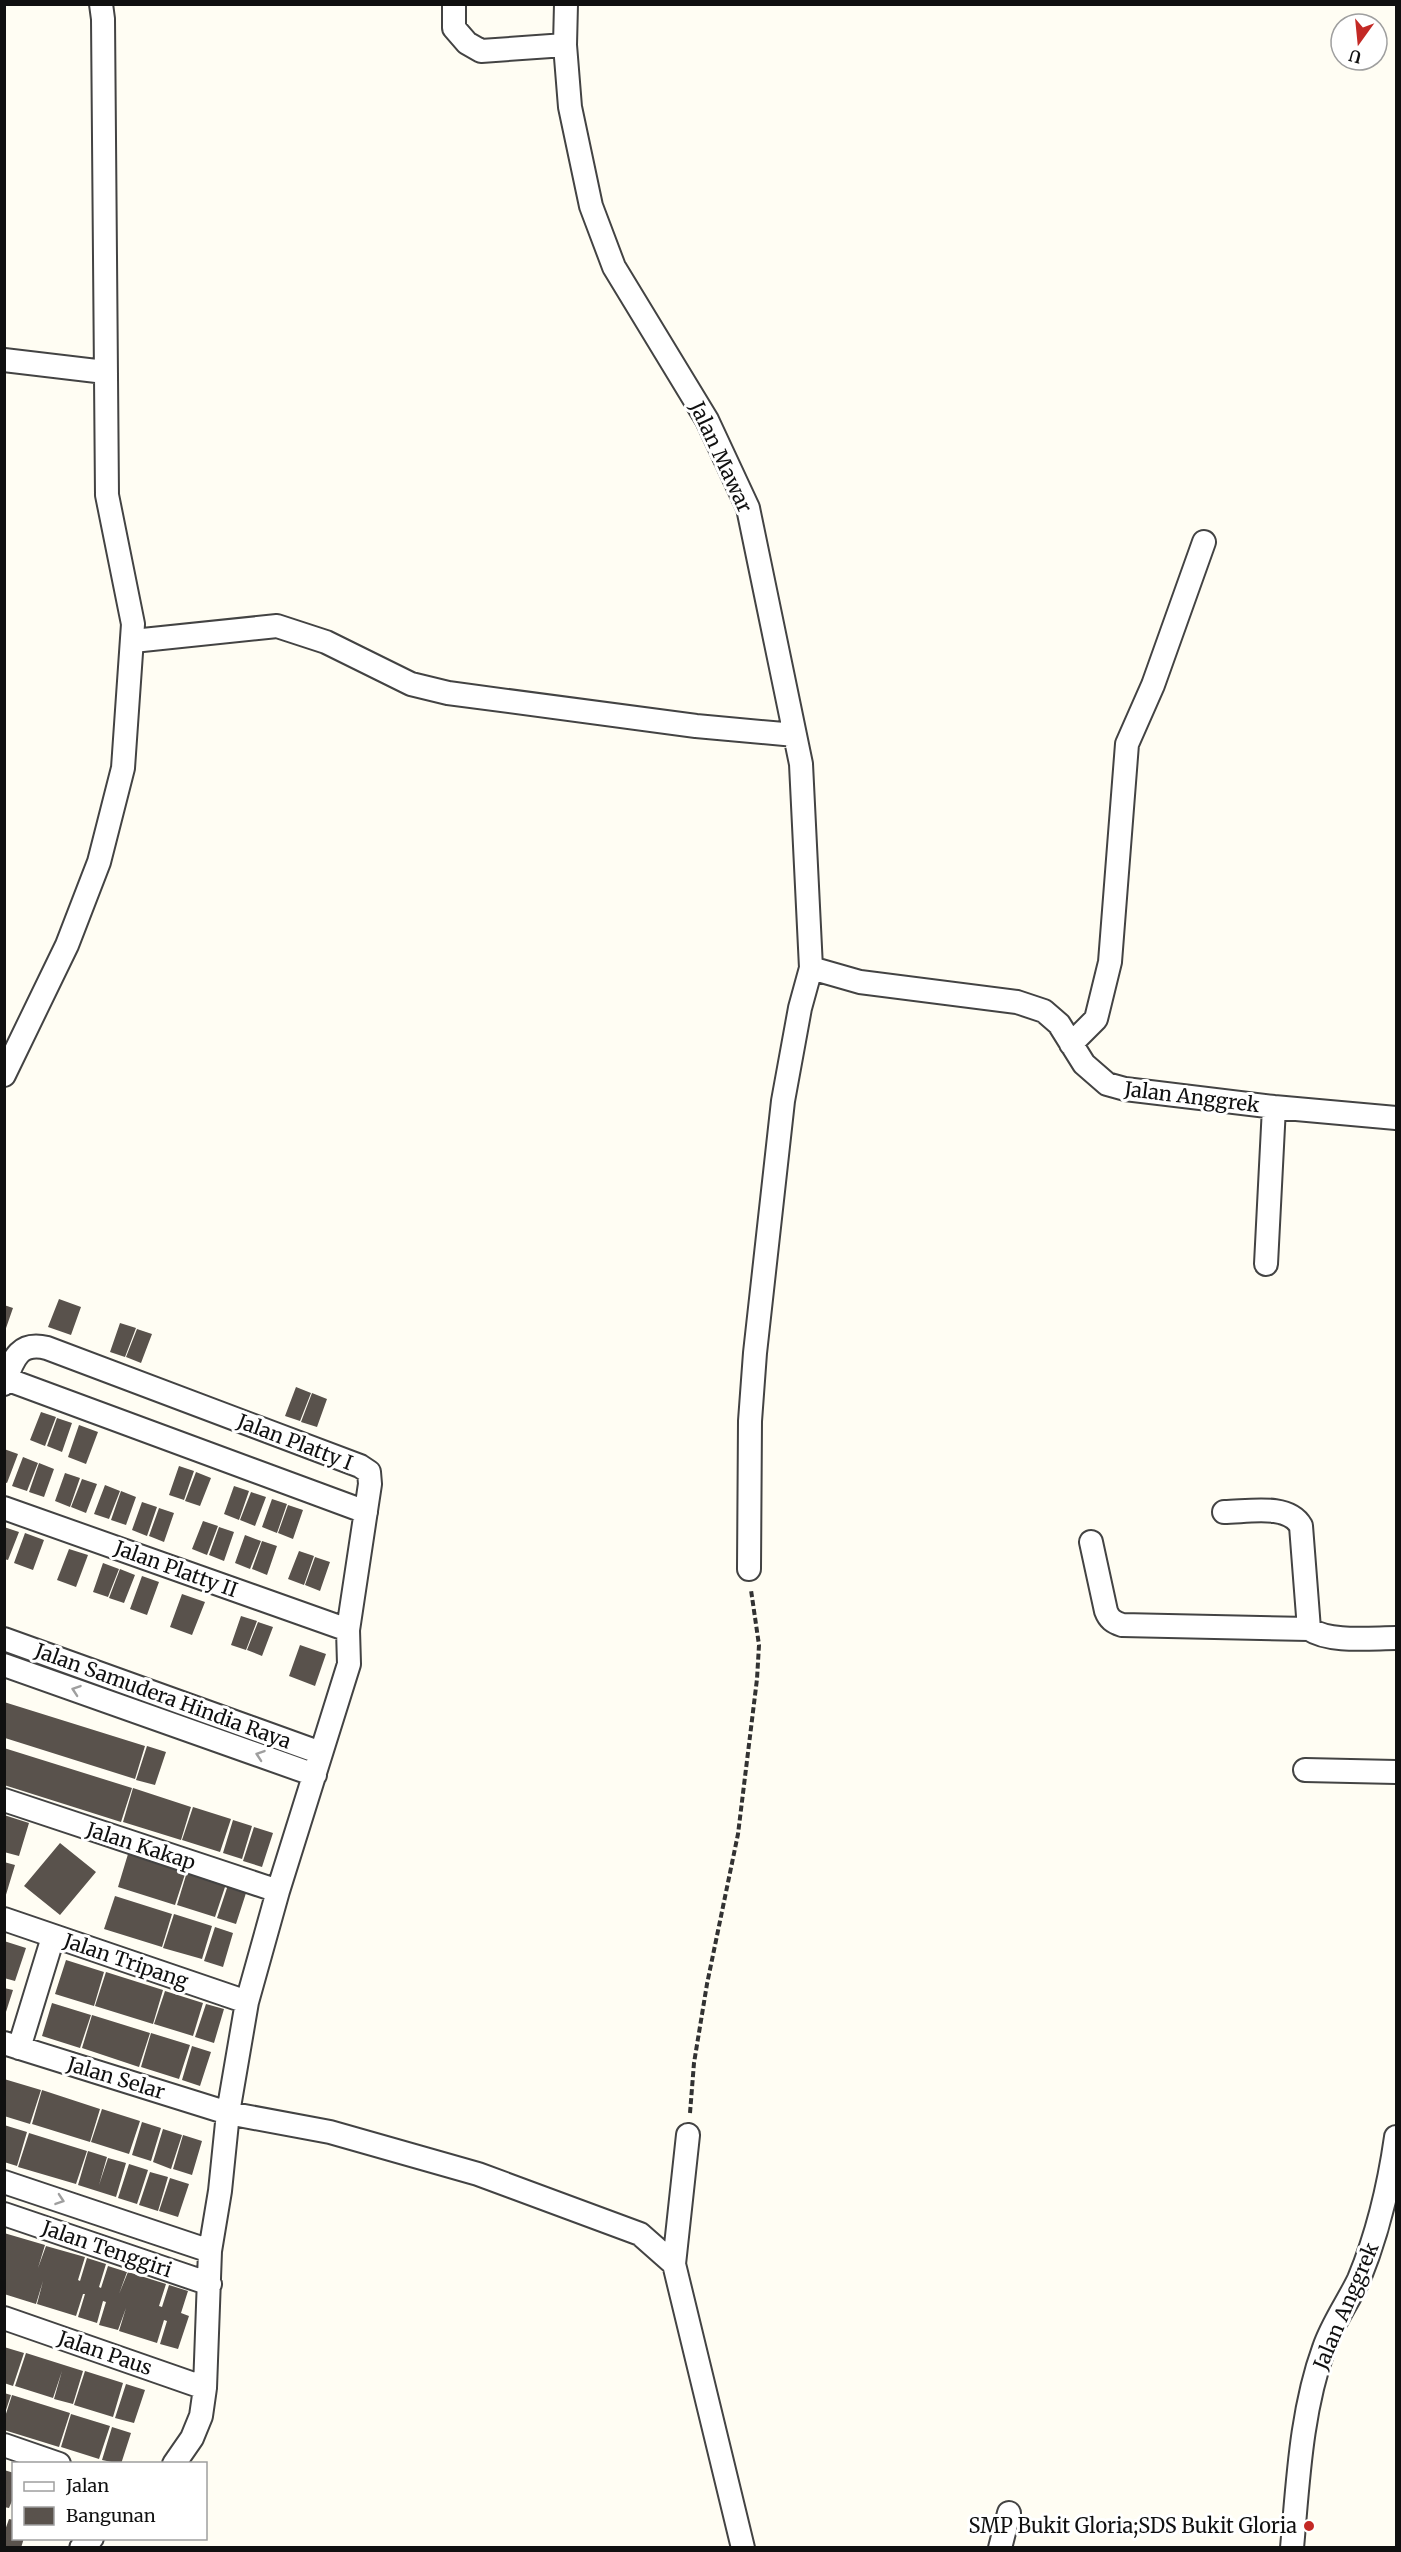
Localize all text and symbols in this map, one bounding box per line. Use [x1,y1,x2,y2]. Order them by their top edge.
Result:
north arrow [1329,12,1389,72]
text: U [1347,45,1363,68]
street label: Jalan Mawar [684,396,758,516]
street label: Jalan Anggrek [1122,1076,1261,1117]
street label: Jalan Platty I [233,1408,356,1475]
street label: Jalan Platty II [110,1534,241,1602]
street label: Jalan Samudera Hindia Raya [31,1637,295,1754]
one-way arrow [71,1685,82,1698]
one-way arrow [255,1750,266,1763]
street label: Jalan Kakap [83,1816,199,1875]
street label: Jalan Tripang [60,1927,192,1994]
street label: Jalan Selar [63,2051,168,2104]
one-way arrow [54,2193,65,2206]
street label: Jalan Tenggiri [38,2214,175,2282]
street label: Jalan Anggrek [1307,2238,1384,2374]
street label: Jalan Paus [54,2324,156,2380]
legend [12,2462,207,2540]
text: Jalan [65,2474,109,2497]
text: Bangunan [66,2504,156,2527]
place label: SMP Bukit Gloria;SDS Bukit Gloria [968,2513,1297,2539]
marker: SMP Bukit Gloria;SDS Bukit Gloria [1302,2519,1316,2533]

